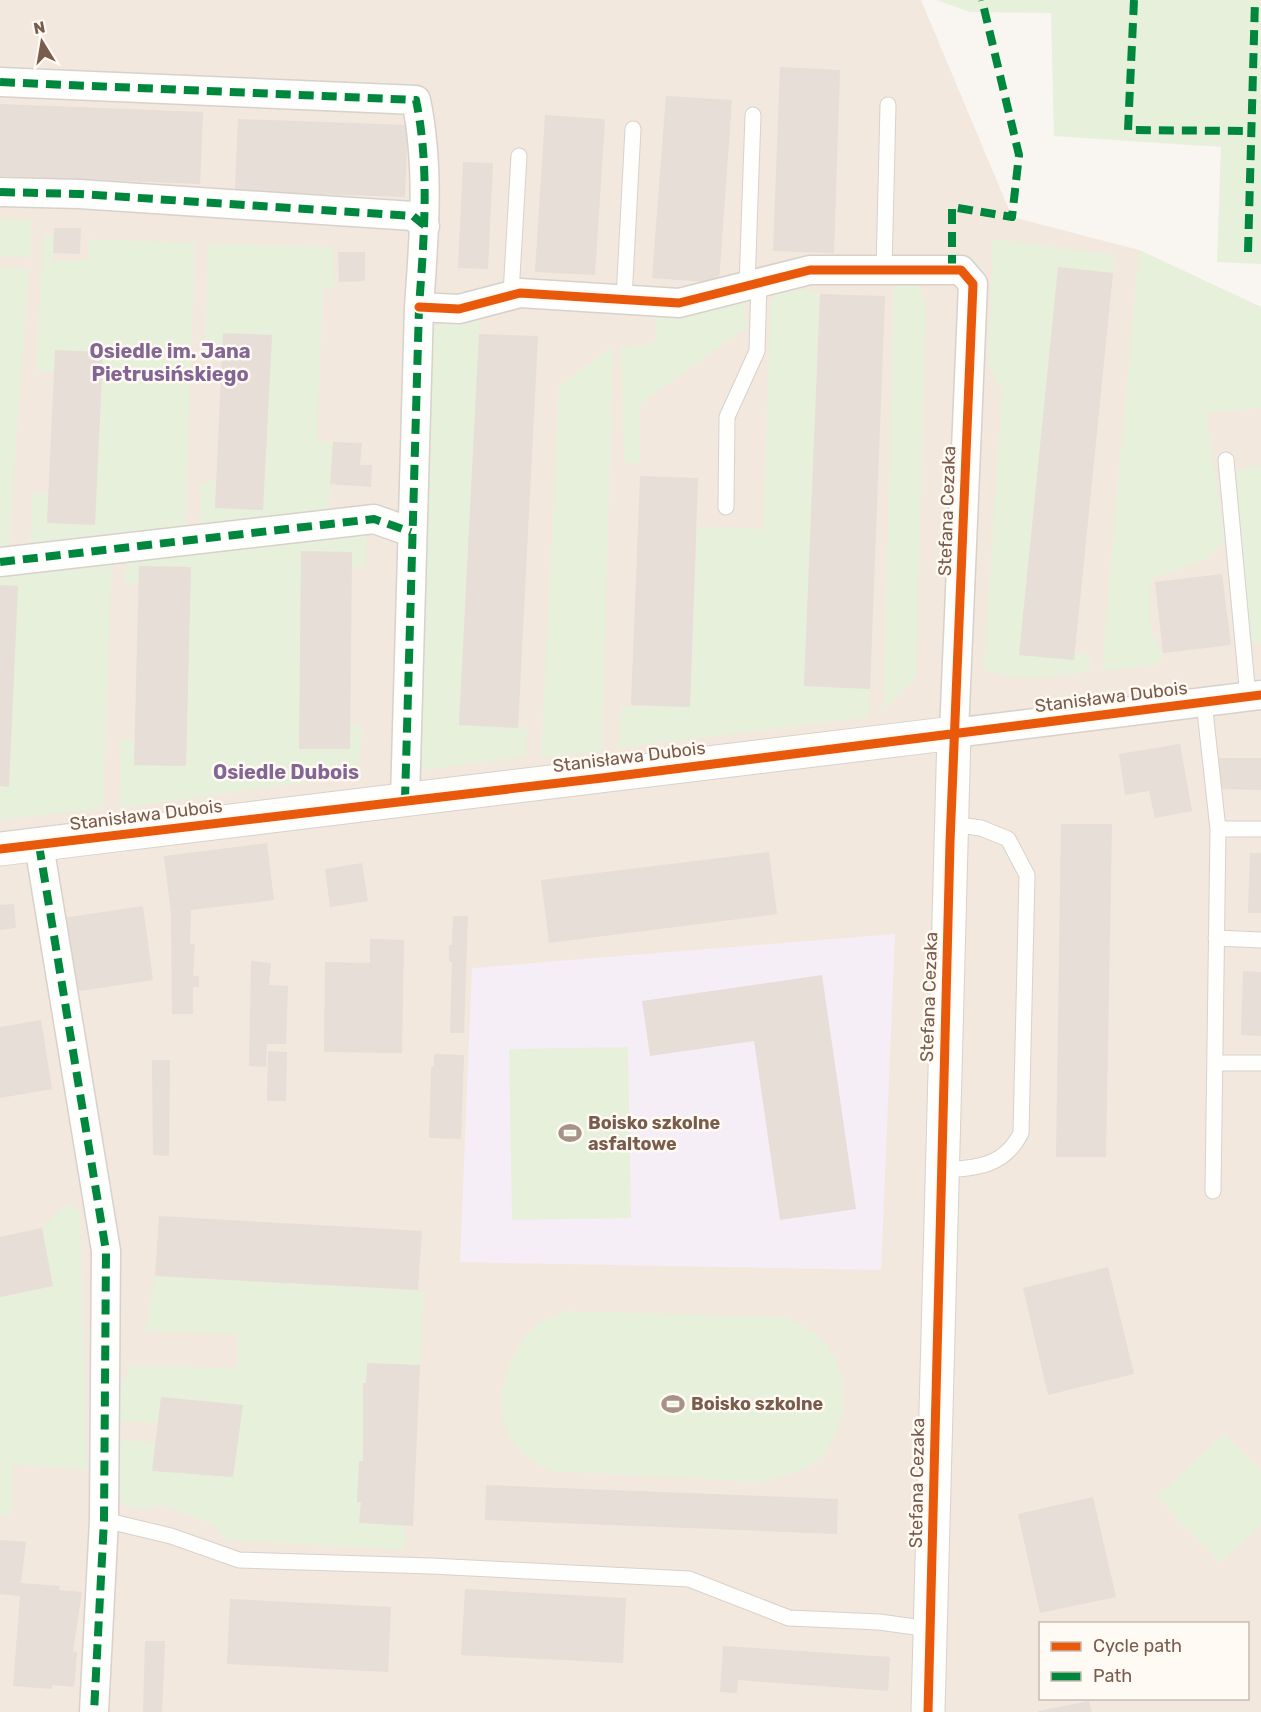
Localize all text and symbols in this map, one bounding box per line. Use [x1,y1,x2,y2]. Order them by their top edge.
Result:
north arrow [12,12,72,72]
text: N [32,17,47,38]
district label: Osiedle im. Jana Pietrusińskiego [89,339,251,386]
street label: Stefana Cezaka [934,445,960,577]
street label: Stanisława Dubois [1033,677,1189,717]
street label: Stanisława Dubois [551,737,707,777]
district label: Osiedle Dubois [213,760,359,784]
street label: Stanisława Dubois [68,795,224,835]
street label: Stefana Cezaka [916,931,942,1063]
place label: Boisko szkolne asfaltowe [588,1112,720,1155]
sports icon: Boisko szkolne asfaltowe [557,1120,583,1146]
sports icon: Boisko szkolne [660,1391,686,1417]
place label: Boisko szkolne [691,1393,823,1415]
street label: Stefana Cezaka [905,1418,929,1548]
legend [1039,1622,1249,1700]
text: Cycle path [1093,1635,1182,1657]
text: Path [1093,1665,1132,1687]

